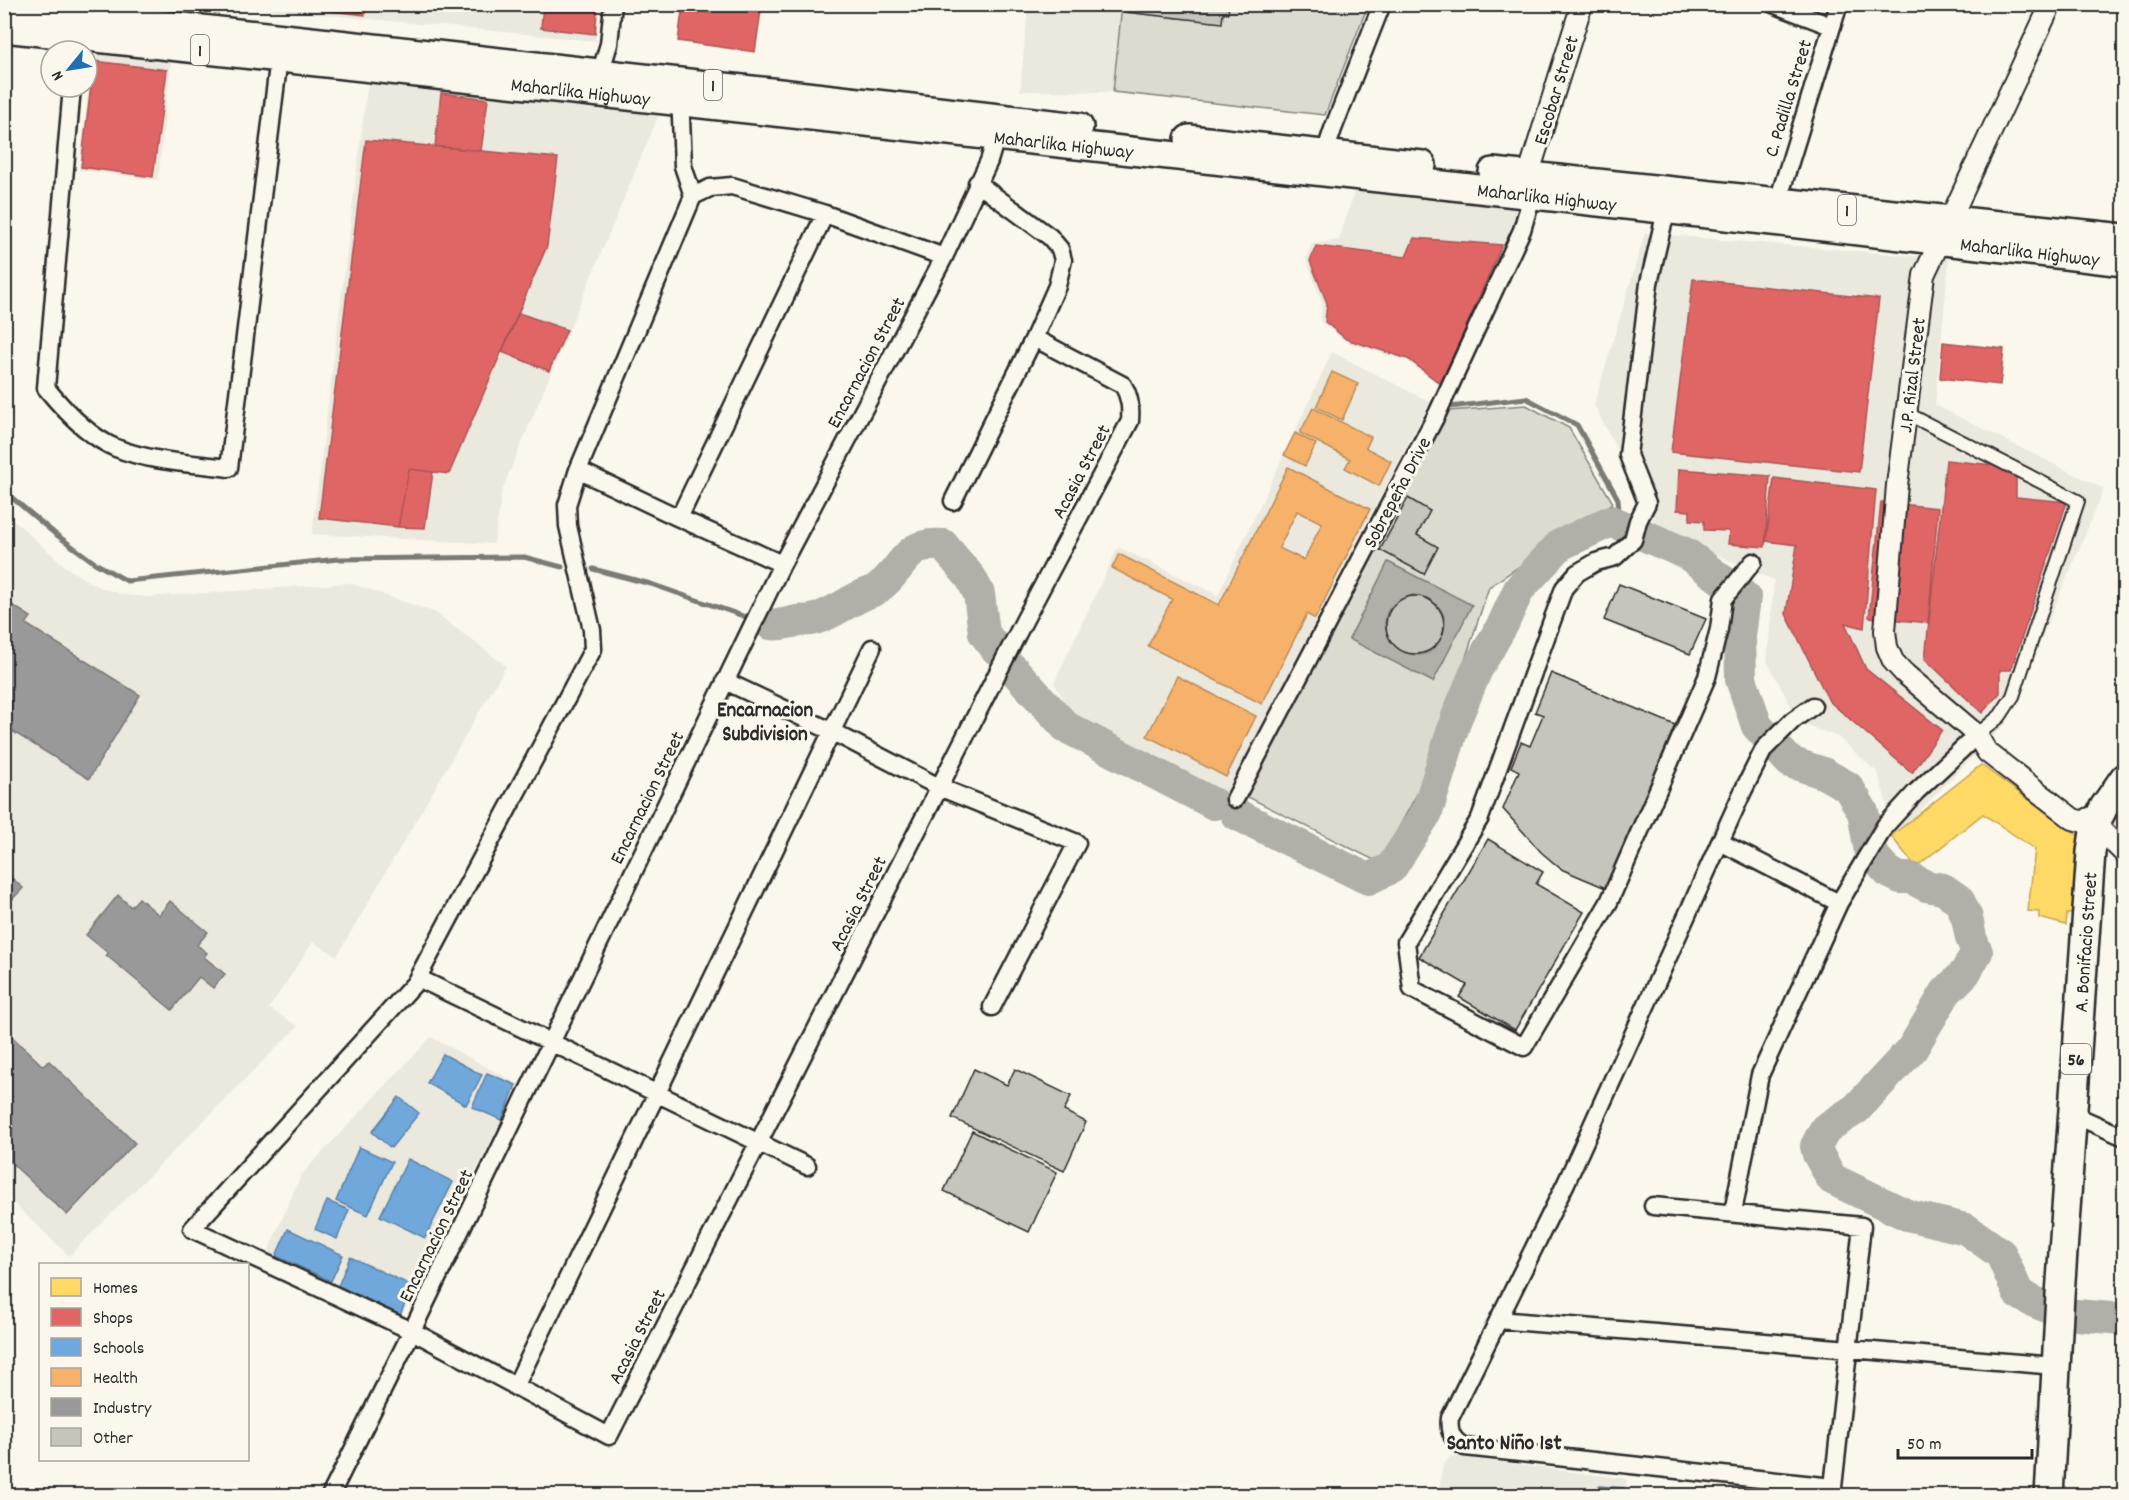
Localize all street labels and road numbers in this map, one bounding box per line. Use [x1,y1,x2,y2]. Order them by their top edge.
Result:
street label: Escobar Street [1528,33,1588,149]
road number: 1 [191,35,209,65]
street label: C. Padilla Street [1759,37,1821,161]
road number: 1 [704,70,722,100]
street label: Maharlika Highway [509,72,652,116]
street label: Maharlika Highway [992,125,1135,168]
street label: Maharlika Highway [1475,178,1618,221]
road number: 1 [1838,195,1856,225]
street label: Maharlika Highway [1958,232,2101,276]
street label: Encarnacion Street [821,293,914,434]
street label: J.P. Rizal Street [1893,316,1935,435]
street label: Acasia Street [1046,420,1119,524]
street label: Sobrepeña Drive [1358,433,1440,554]
street label: Encarnacion Street [604,727,693,870]
street label: Acasia Street [824,852,896,957]
street label: A. Bonifacio Street [2069,871,2107,1013]
road number: 56 [2061,1044,2091,1074]
street label: Encarnacion Street [393,1165,482,1308]
street label: Acasia Street [603,1285,675,1390]

